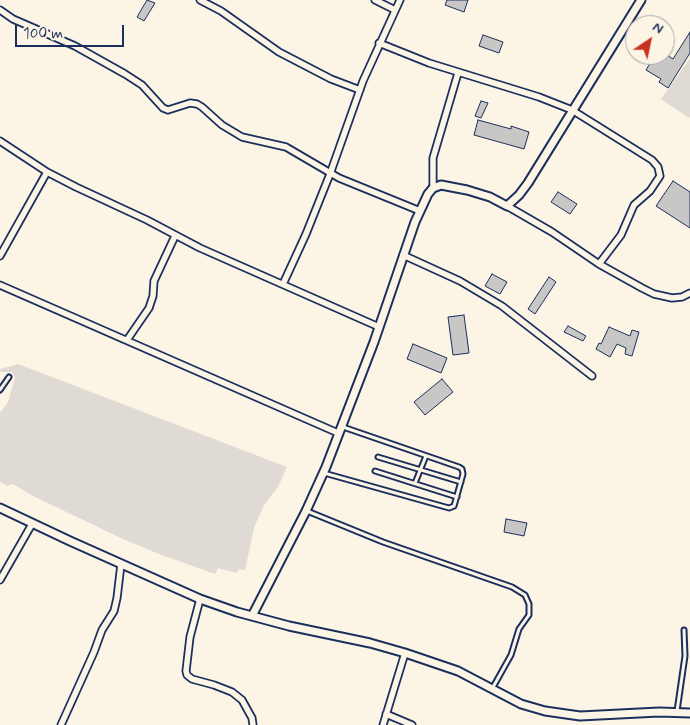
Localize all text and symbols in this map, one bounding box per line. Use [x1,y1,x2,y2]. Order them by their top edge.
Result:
scale bar [18,15,126,47]
north arrow [625,15,675,65]
text: N [649,18,667,38]
text: 100 m [23,24,63,44]

